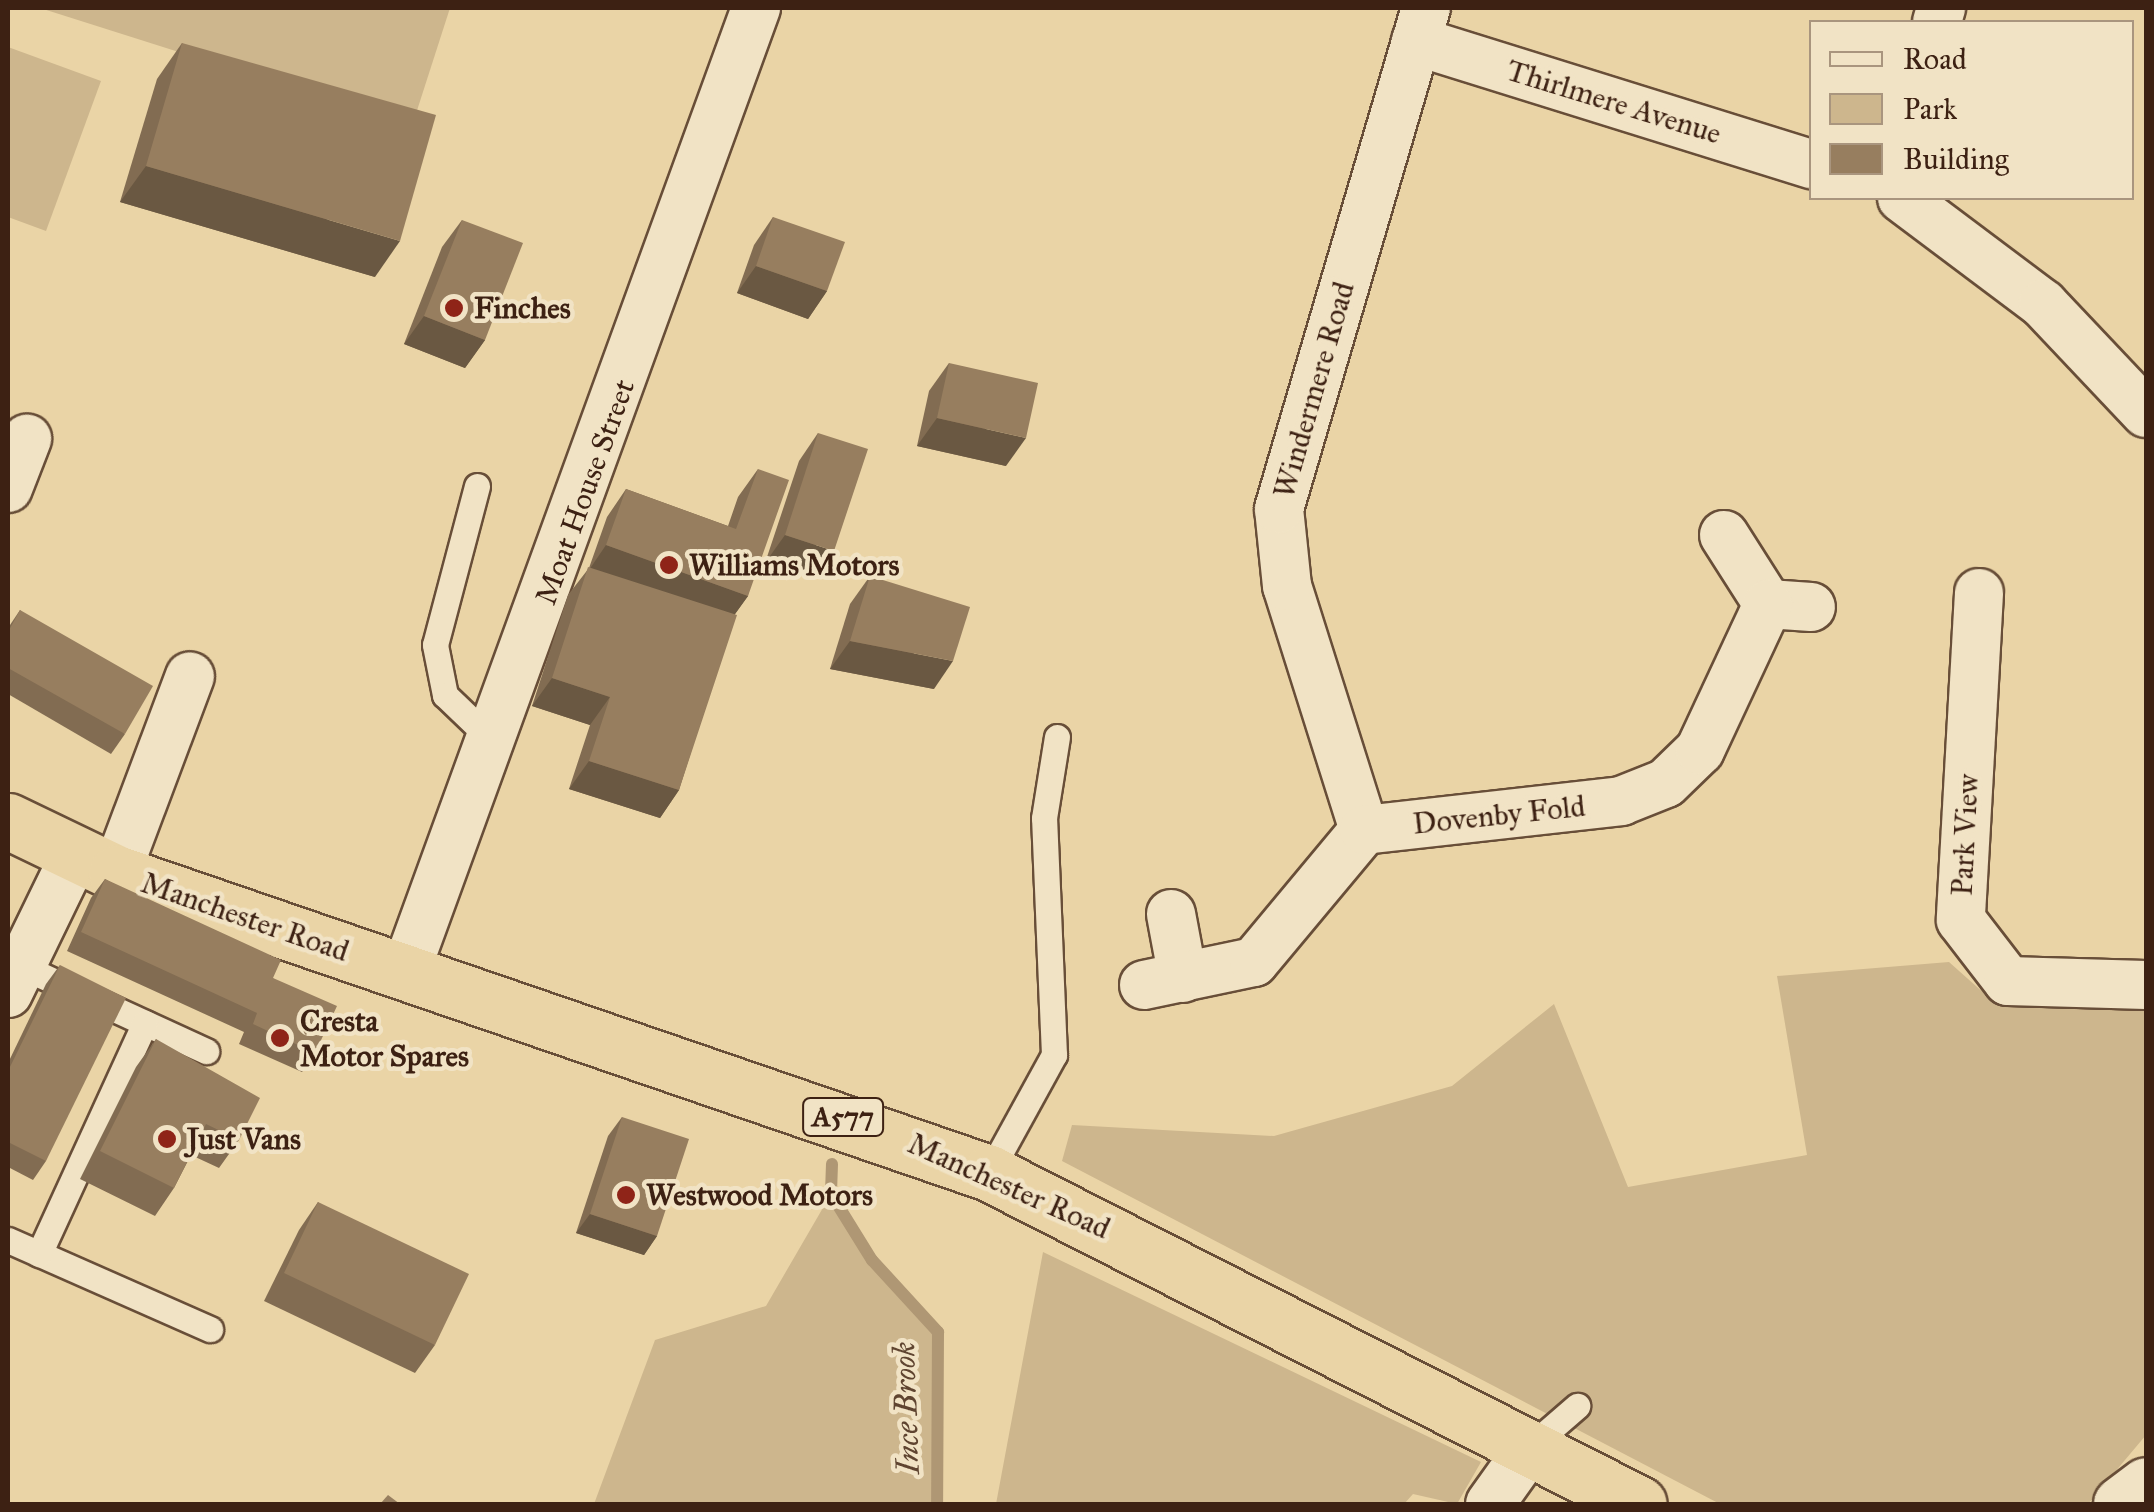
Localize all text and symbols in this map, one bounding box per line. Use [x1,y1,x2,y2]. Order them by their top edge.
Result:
legend [1809,20,2134,200]
text: Road [1903,41,1967,77]
street label: Thirlmere Avenue [1502,52,1726,152]
text: Park [1903,91,1957,127]
text: Building [1903,141,2009,177]
street label: Windermere Road [1266,278,1362,502]
place label: Finches [474,290,571,326]
marker: Finches [443,297,465,319]
street label: Moat House Street [528,374,642,610]
place label: Williams Motors [689,547,899,583]
marker: Williams Motors [658,554,680,576]
street label: Park View [1944,773,1986,897]
street label: Dovenby Fold [1411,788,1587,842]
street label: Manchester Road [136,865,354,969]
place label: Cresta Motor Spares [300,1003,469,1074]
marker: Cresta Motor Spares [269,1027,291,1049]
road number: A577 [800,1094,886,1140]
place label: Just Vans [187,1121,301,1157]
street label: Manchester Road [902,1125,1116,1247]
marker: Just Vans [156,1128,178,1150]
place label: Westwood Motors [646,1177,873,1213]
marker: Westwood Motors [615,1184,637,1206]
water label: Ince Brook [886,1341,928,1475]

